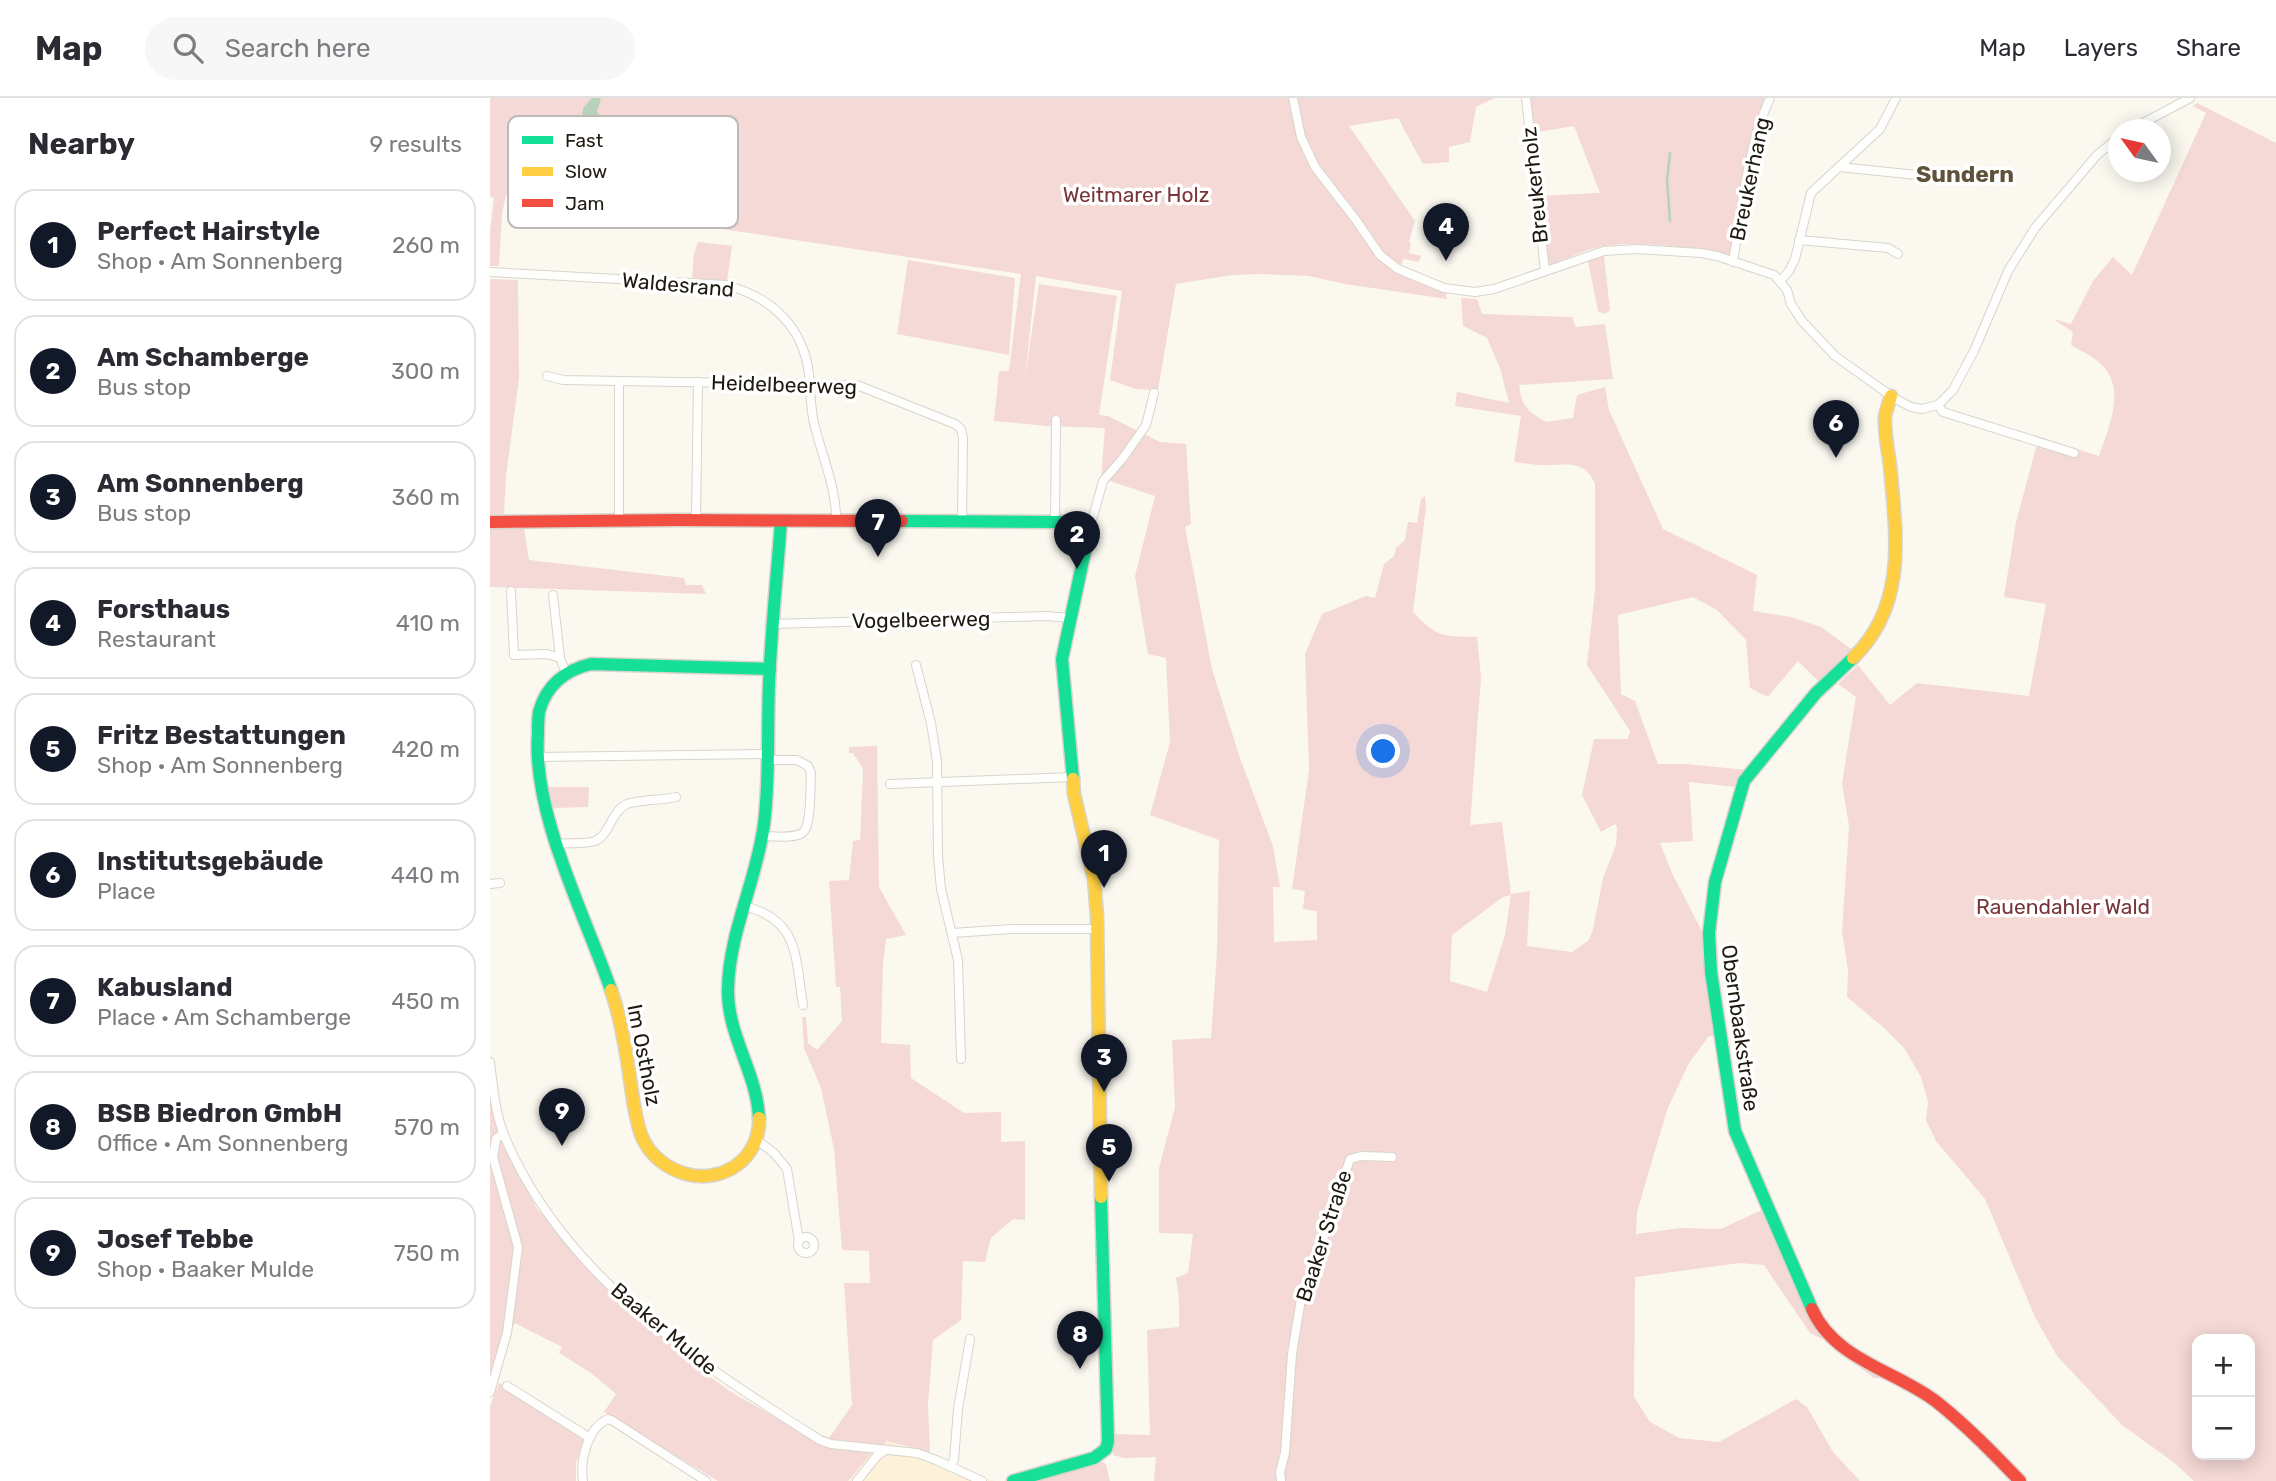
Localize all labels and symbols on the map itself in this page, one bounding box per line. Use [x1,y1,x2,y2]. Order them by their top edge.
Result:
street label: Breukerhang [1724,115,1775,243]
legend [508,116,738,228]
north arrow [2108,119,2171,182]
street label: Breukerholz [1516,126,1553,244]
text: Fast [565,129,604,152]
text: Slow [565,160,607,183]
district label: Sundern [1916,160,2014,188]
park label: Weitmarer Holz [1063,182,1209,207]
text: Jam [565,192,604,215]
pin: 4 [1423,203,1469,261]
street label: Waldesrand [621,267,735,302]
street label: Heidelbeerweg [711,369,857,400]
pin: 6 [1813,400,1859,458]
pin: 7 [855,499,901,557]
pin: 2 [1054,511,1100,569]
street label: Vogelbeerweg [851,606,991,633]
your location [1366,734,1400,768]
pin: 1 [1081,830,1127,888]
park label: Rauendahler Wald [1976,894,2150,919]
street label: Obernbaakstraße [1716,943,1765,1113]
street label: Im Ostholz [622,1002,667,1108]
pin: 3 [1081,1034,1127,1092]
pin: 9 [539,1088,585,1146]
pin: 5 [1086,1124,1132,1182]
street label: Baaker Straße [1291,1167,1357,1305]
street label: Baaker Mulde [606,1277,722,1380]
pin: 8 [1057,1311,1103,1369]

